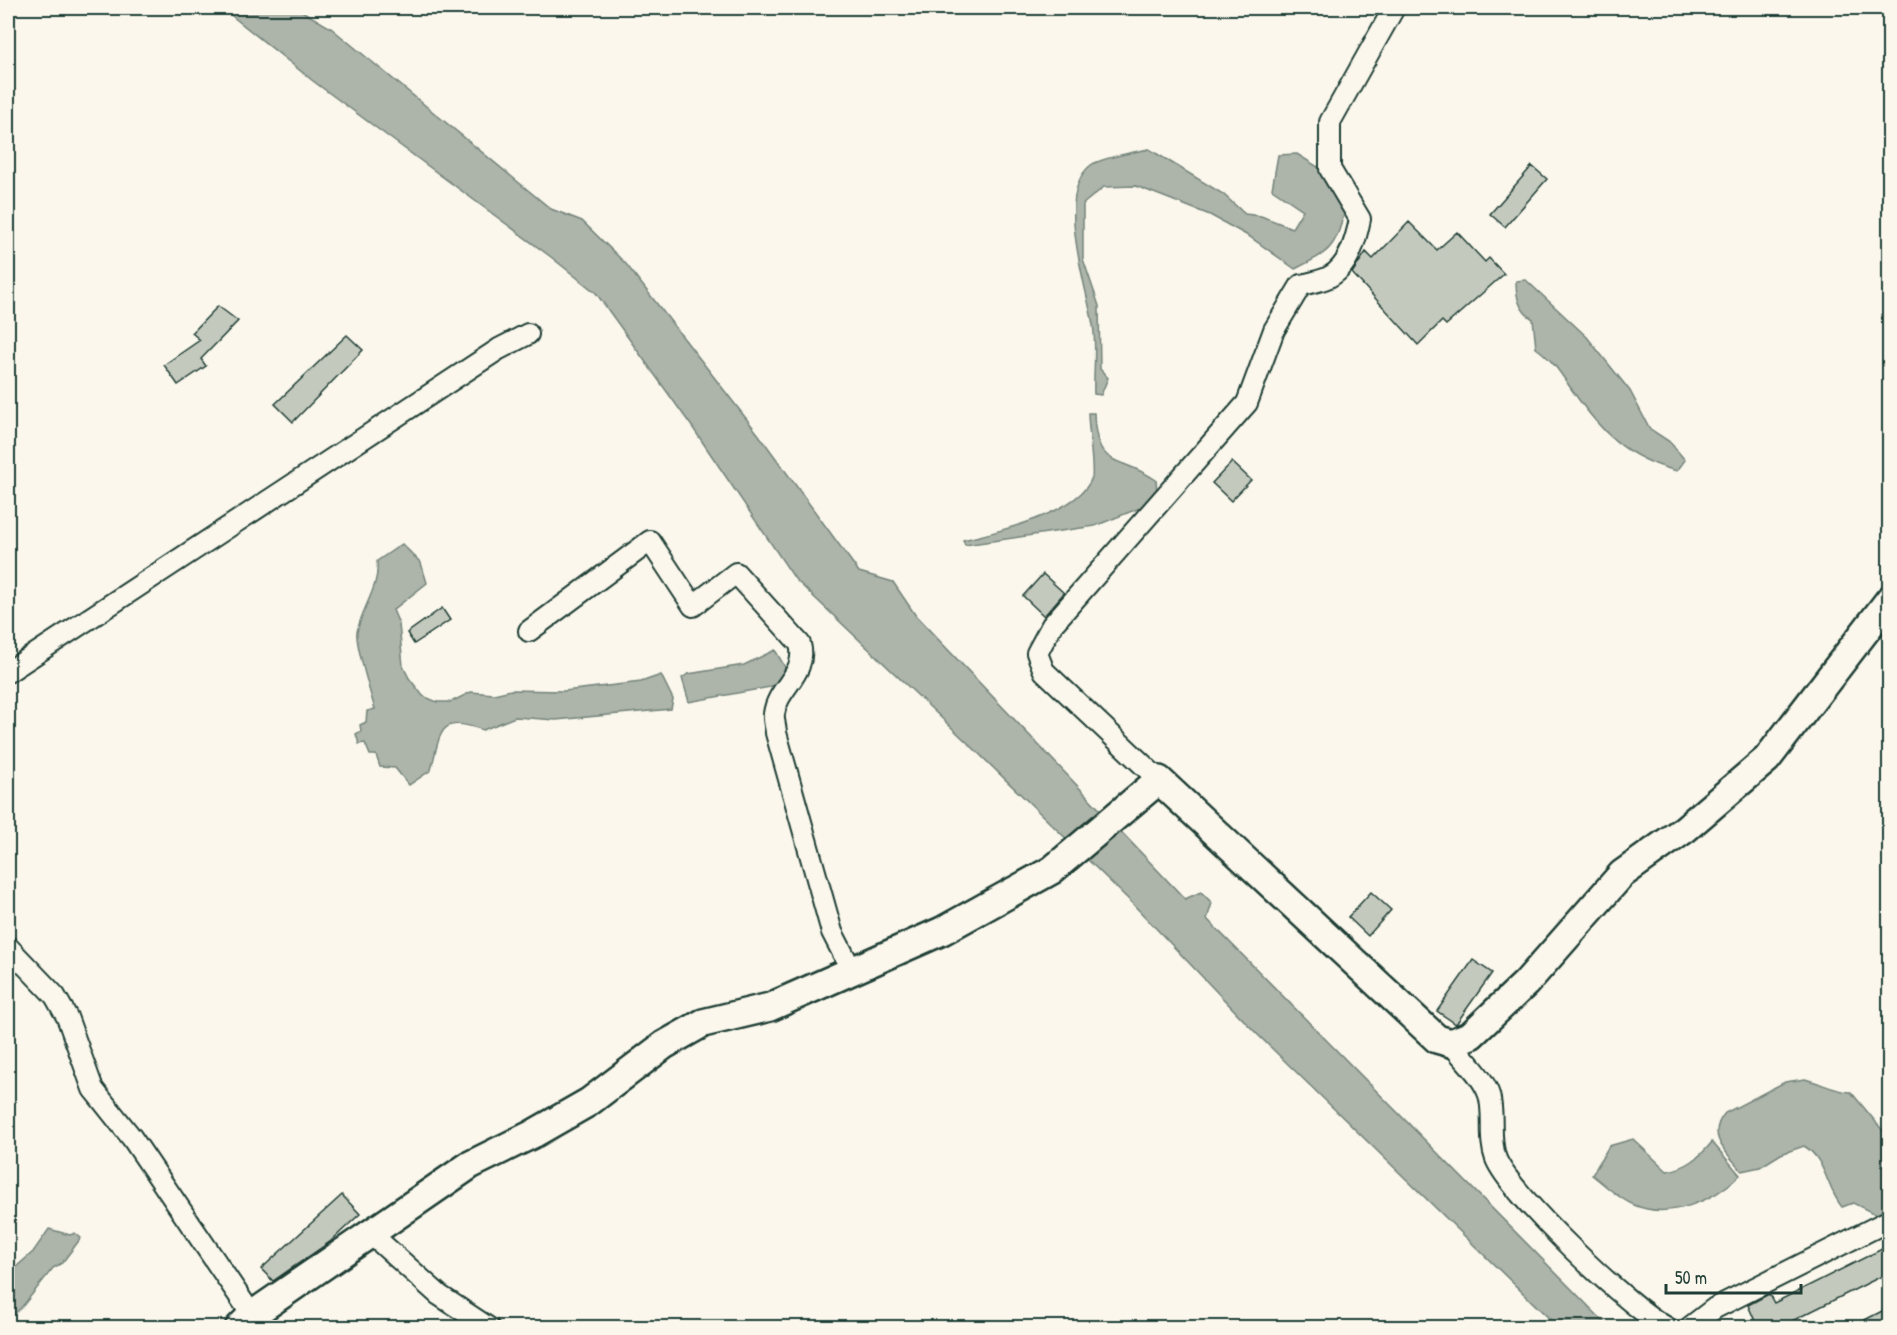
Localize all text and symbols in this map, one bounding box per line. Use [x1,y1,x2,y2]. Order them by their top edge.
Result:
scale bar [1666,1257,1801,1295]
text: 50 m [1675,1265,1707,1290]

